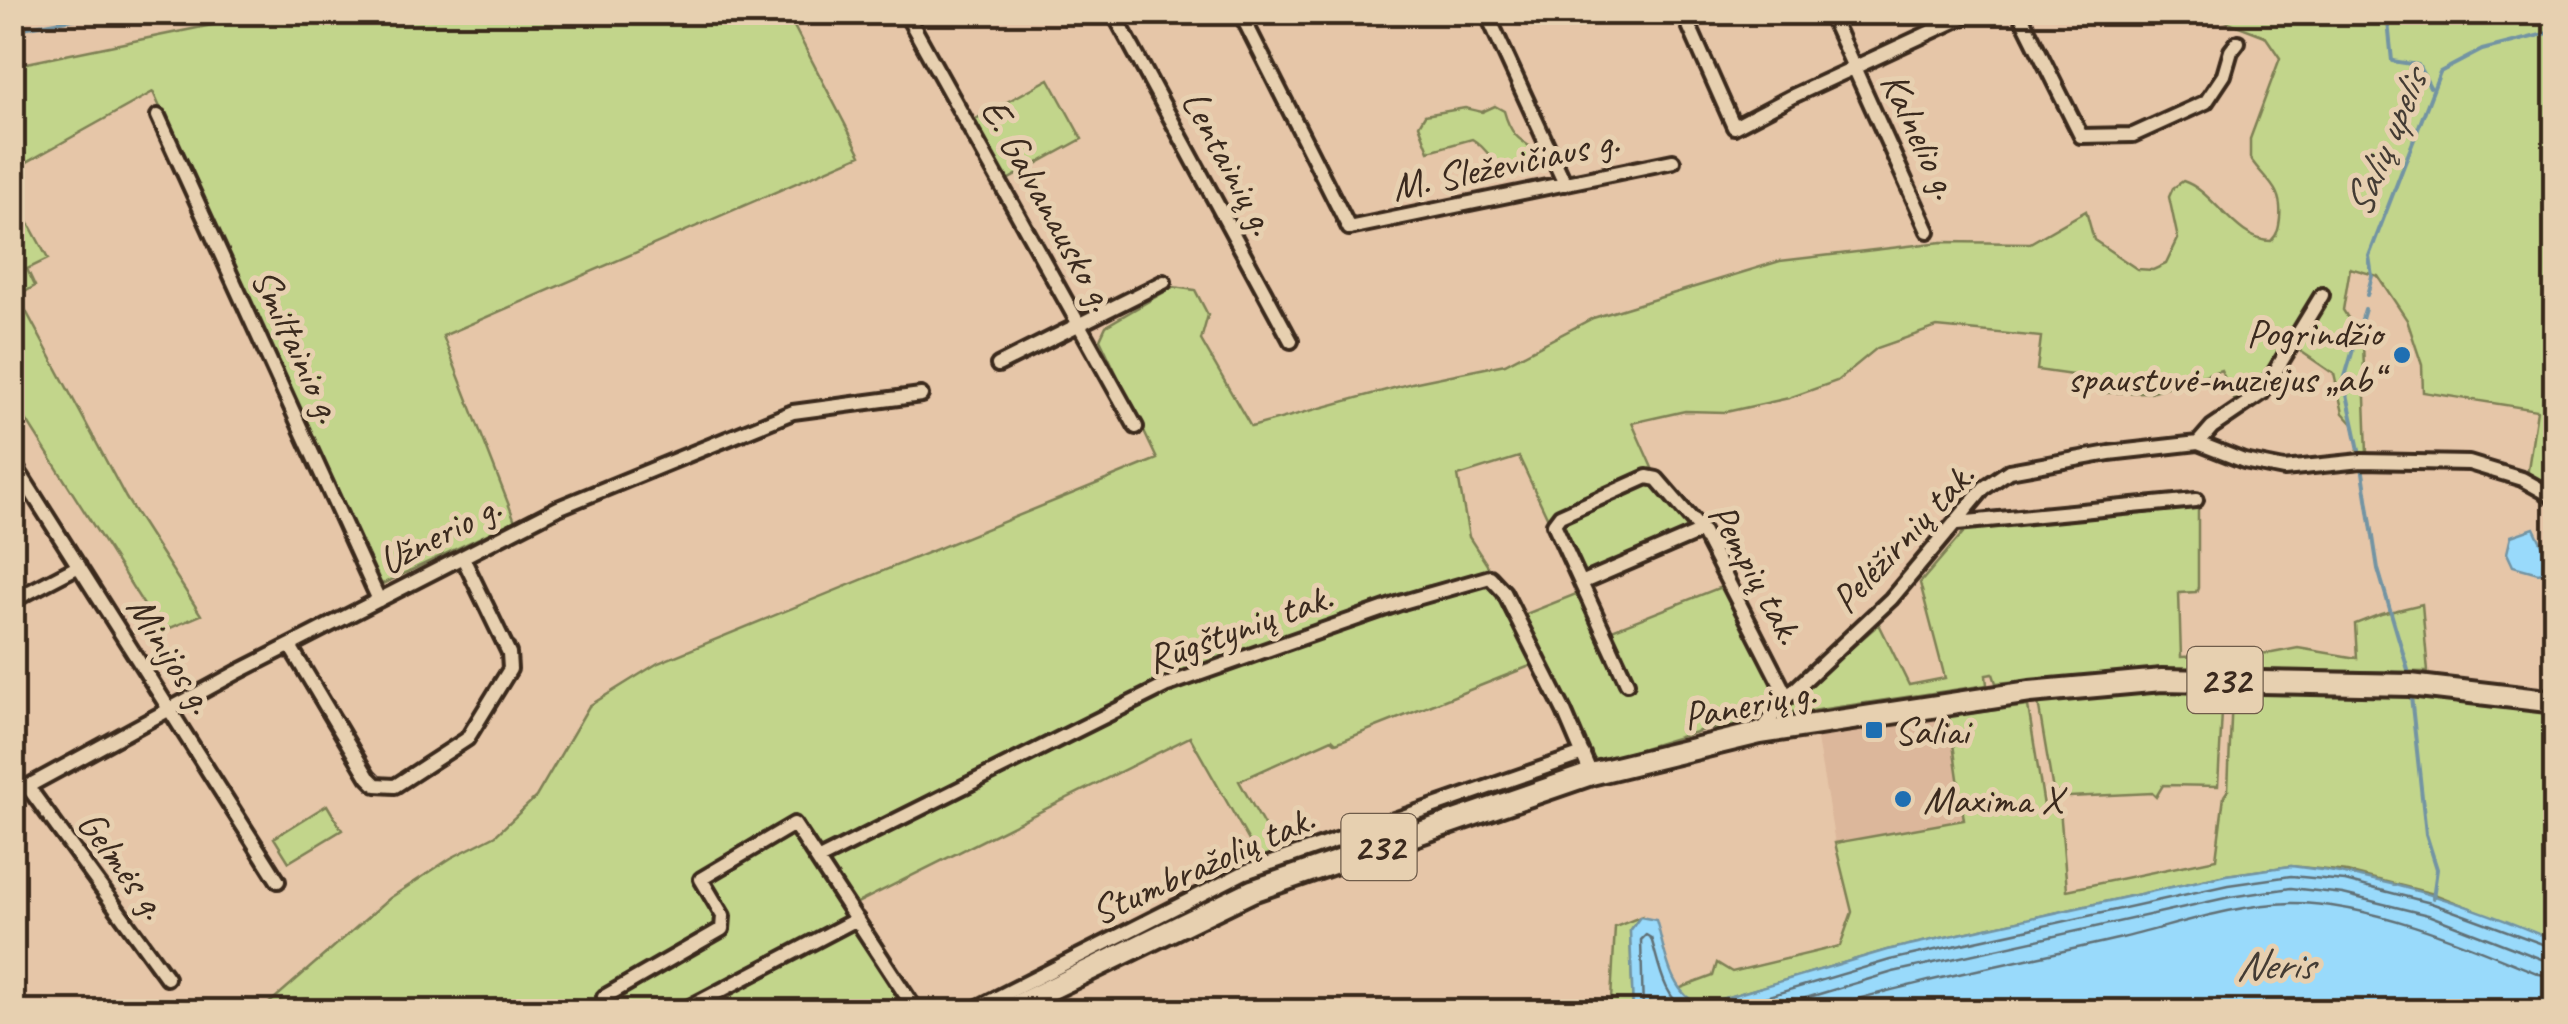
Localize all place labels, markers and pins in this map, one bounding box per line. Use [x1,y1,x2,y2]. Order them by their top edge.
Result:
place label: Pogrindžio spaustuvė-muziejus „ab“ [2067,308,2390,404]
marker: Pogrindžio spaustuvė-muziejus „ab“ [2391,344,2413,366]
place label: Saliai [1894,706,1973,756]
marker: Saliai [1863,719,1885,741]
place label: Maxima X [1923,775,2068,825]
marker: Maxima X [1892,788,1914,810]

